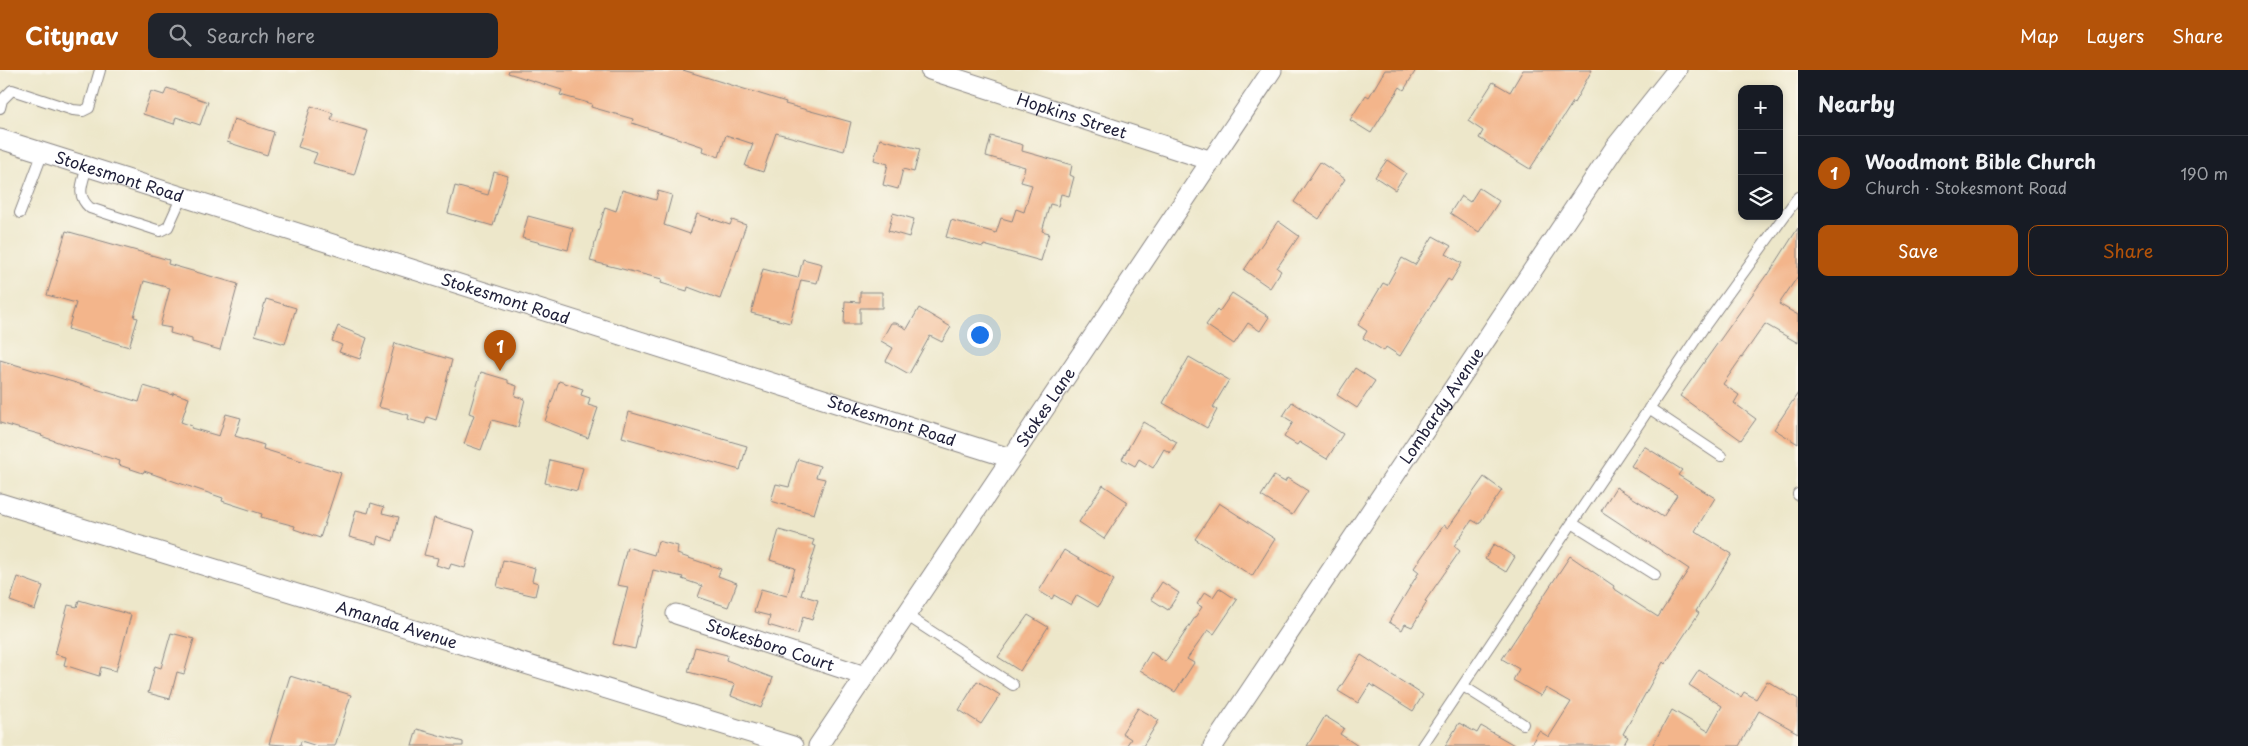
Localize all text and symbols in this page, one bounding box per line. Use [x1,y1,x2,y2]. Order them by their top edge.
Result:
search box [148,13,498,58]
text: Citynav [25,17,118,53]
icon: search [166,21,194,49]
text: Search here [206,21,315,49]
text: Map [2020,22,2059,49]
text: Layers [2087,22,2144,49]
text: Share [2172,22,2223,49]
map controls [1738,85,1783,220]
button: + [1738,85,1783,130]
street label: Hopkins Street [1014,86,1131,144]
text: Nearby [1818,87,1895,119]
button: − [1738,130,1783,175]
street label: Stokesmont Road [52,144,187,207]
text: Woodmont Bible Church [1865,147,2096,175]
text: 1 [1830,161,1838,185]
text: 190 m [2180,161,2228,185]
button: layers [1738,175,1783,220]
text: Church · Stokesmont Road [1865,175,2067,199]
button: Save [1818,225,2018,276]
button: Share [2028,225,2228,276]
street label: Stokesmont Road [438,266,573,329]
your location [967,322,993,348]
pin: 1 [484,330,516,371]
street label: Lombardy Avenue [1393,342,1489,468]
street label: Stokes Lane [1009,362,1080,451]
street label: Stokesmont Road [824,388,959,451]
street label: Amanda Avenue [334,594,461,654]
street label: Stokesboro Court [703,612,838,676]

